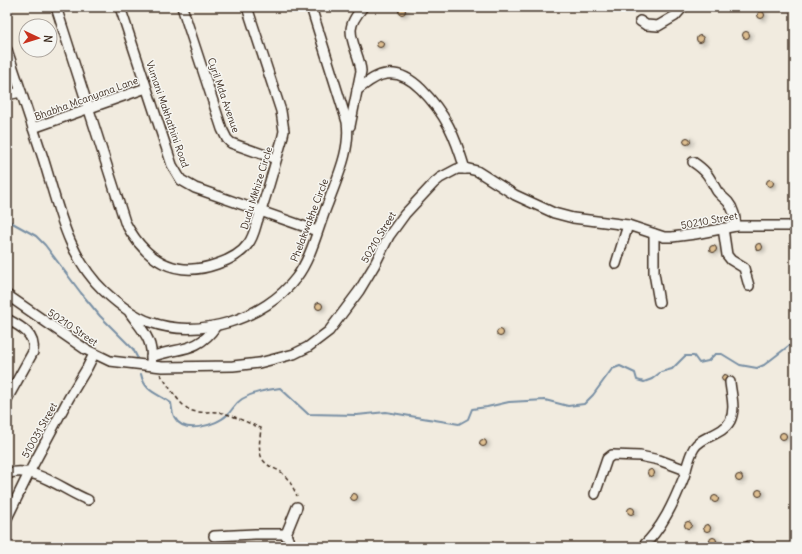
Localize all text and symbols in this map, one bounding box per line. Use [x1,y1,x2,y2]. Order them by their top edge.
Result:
north arrow [18,18,58,58]
text: N [41,34,55,43]
street label: Cyril Mda Avenue [205,56,242,134]
street label: Vumani Makhathini Road [143,59,192,169]
street label: Bhabha Mcanyana Lane [33,74,140,123]
street label: Dudu Mkhize Circle [238,145,275,231]
street label: Phelakwakhe Circle [288,177,331,264]
street label: 50210 Street [358,209,399,265]
street label: 50210 Street [680,209,739,232]
street label: 50210 Street [45,306,101,349]
street label: 510031 Street [19,400,60,460]

